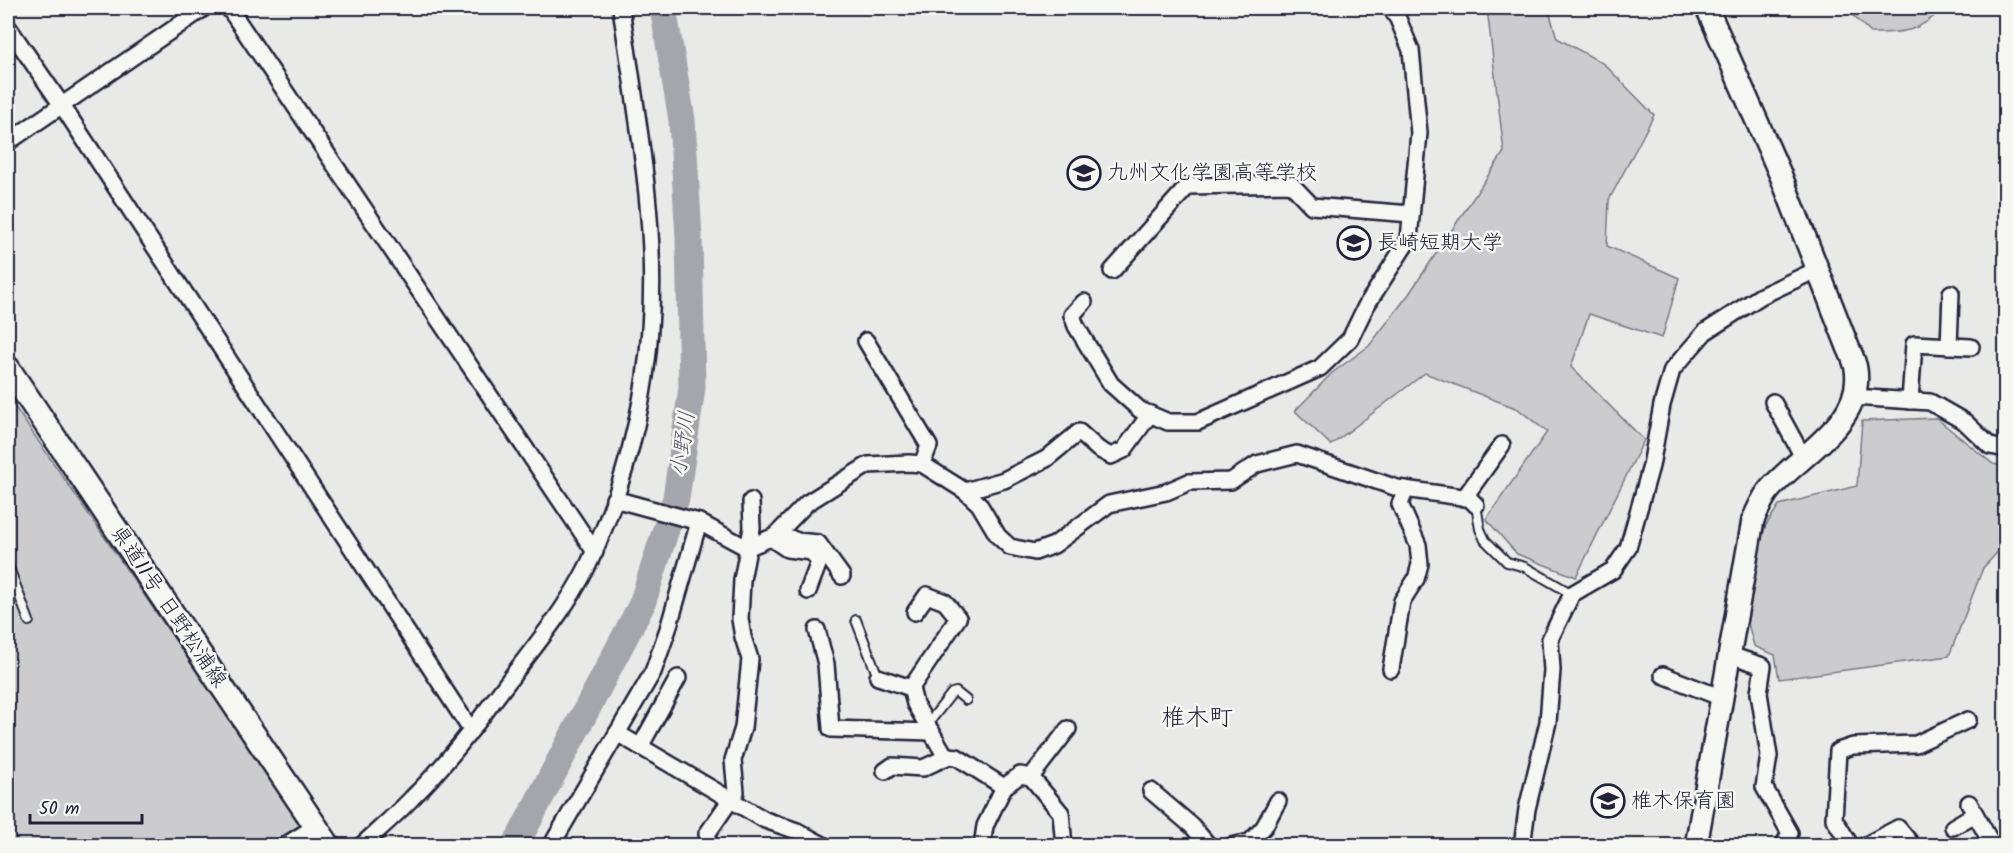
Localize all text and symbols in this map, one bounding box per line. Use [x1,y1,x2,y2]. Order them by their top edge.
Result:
school or university icon: 九州文化学園高等学校 [1066,155,1102,191]
place label: 九州文化学園高等学校 [1107,157,1317,190]
school or university icon: 長崎短期大学 [1336,225,1372,261]
place label: 長崎短期大学 [1377,227,1503,260]
water label: 小野川 [662,409,706,479]
street label: 県道11号 日野松浦線 [101,519,235,695]
district label: 椎木町 [1161,699,1233,738]
school or university icon: 椎木保育園 [1590,783,1626,819]
place label: 椎木保育園 [1631,785,1736,818]
scale bar [30,787,142,825]
text: 50 m [39,795,79,824]

